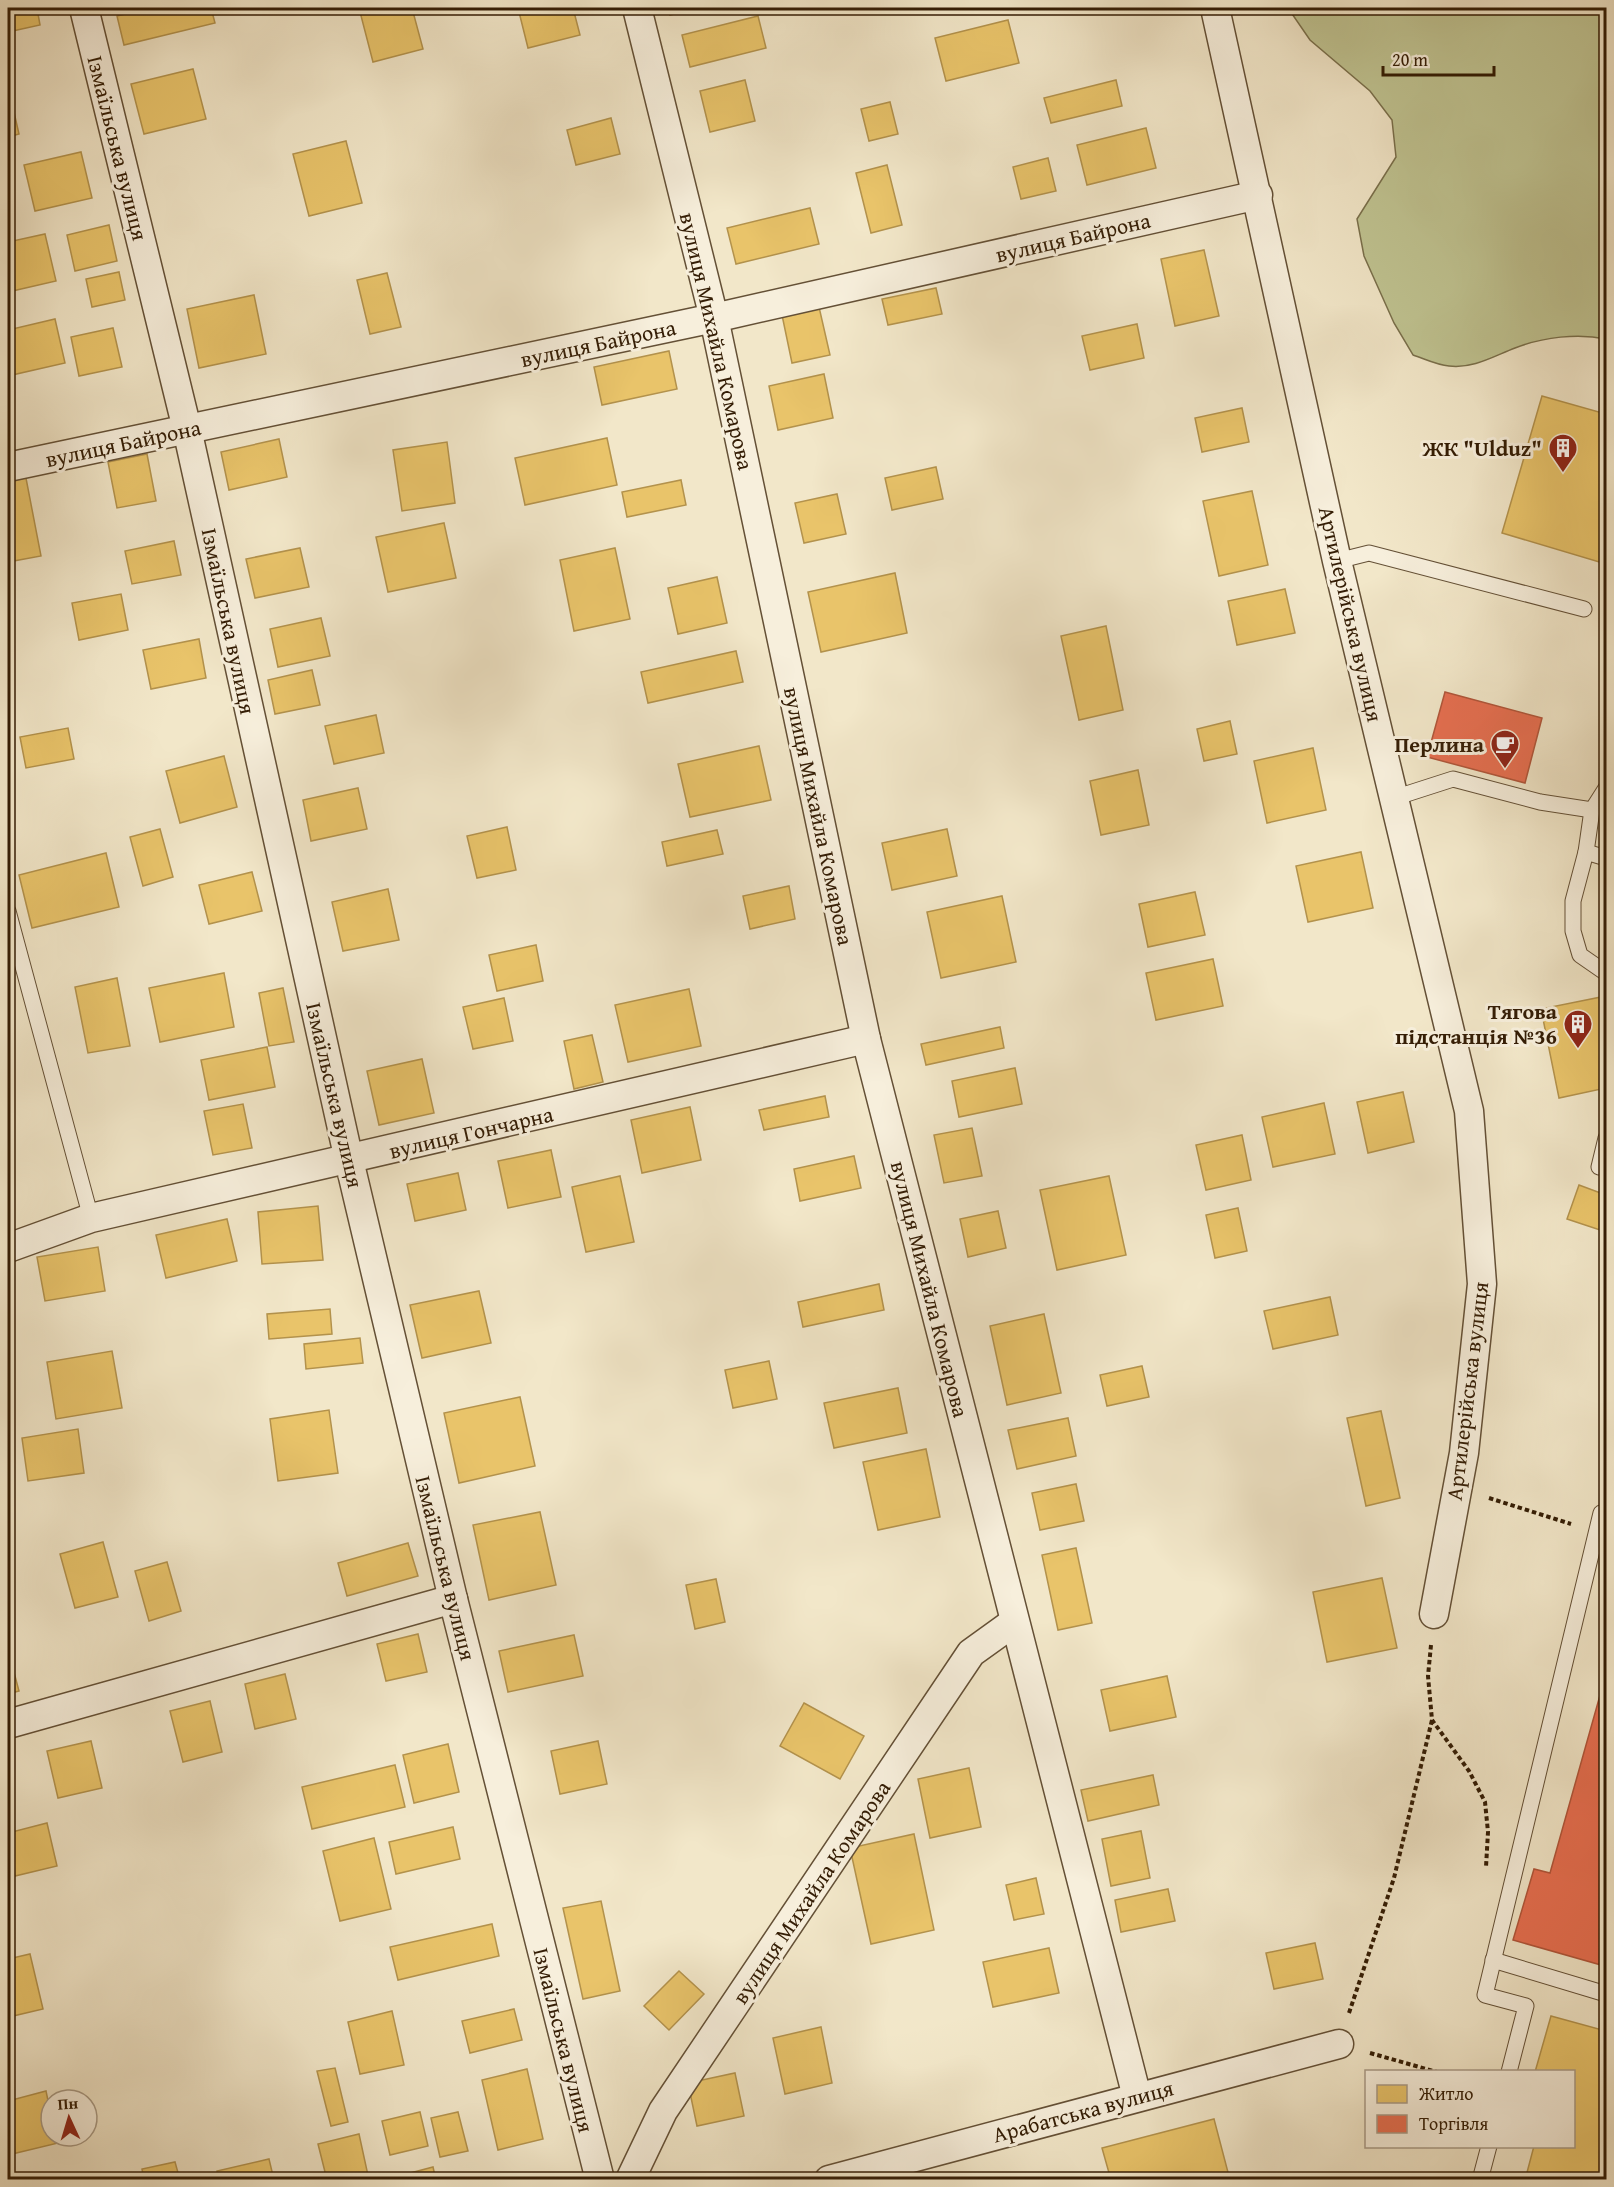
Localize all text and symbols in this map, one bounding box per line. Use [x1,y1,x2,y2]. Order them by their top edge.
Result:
scale bar [1383,39,1494,77]
text: 20 m [1392,46,1428,73]
street label: Ізмаїльська вулиця [80,52,156,244]
street label: вулиця Байрона [992,204,1154,270]
street label: вулиця Михайла Комарова [672,209,762,473]
street label: вулиця Байрона [517,311,679,375]
street label: вулиця Байрона [42,411,204,475]
place label: ЖК "Ulduz" [1421,432,1542,464]
building icon: ЖК "Ulduz" [1547,432,1579,474]
street label: Артилерійська вулиця [1311,503,1391,725]
street label: Ізмаїльська вулиця [194,525,264,717]
street label: вулиця Михайла Комарова [776,684,862,949]
place label: Перлина [1394,728,1485,760]
cafe icon: Перлина [1489,728,1521,770]
place label: Тягова пiдстанцiя №36 [1395,995,1558,1052]
street label: Ізмаїльська вулиця [298,999,372,1191]
building icon: Тягова пiдстанцiя №36 [1562,1008,1594,1050]
street label: вулиця Гончарна [386,1097,557,1166]
street label: вулиця Михайла Комарова [883,1157,978,1421]
street label: Артилерійська вулиця [1438,1280,1496,1502]
street label: Ізмаїльська вулиця [408,1472,484,1664]
street label: вулиця Михайла Комарова [724,1773,898,2010]
street label: Ізмаїльська вулиця [526,1944,602,2136]
legend [1365,2070,1575,2148]
street label: Арабатська вулиця [989,2071,1177,2151]
text: Житло [1418,2080,1473,2107]
north arrow [39,2088,99,2148]
text: Пн [57,2090,79,2116]
text: Торгівля [1419,2110,1488,2137]

